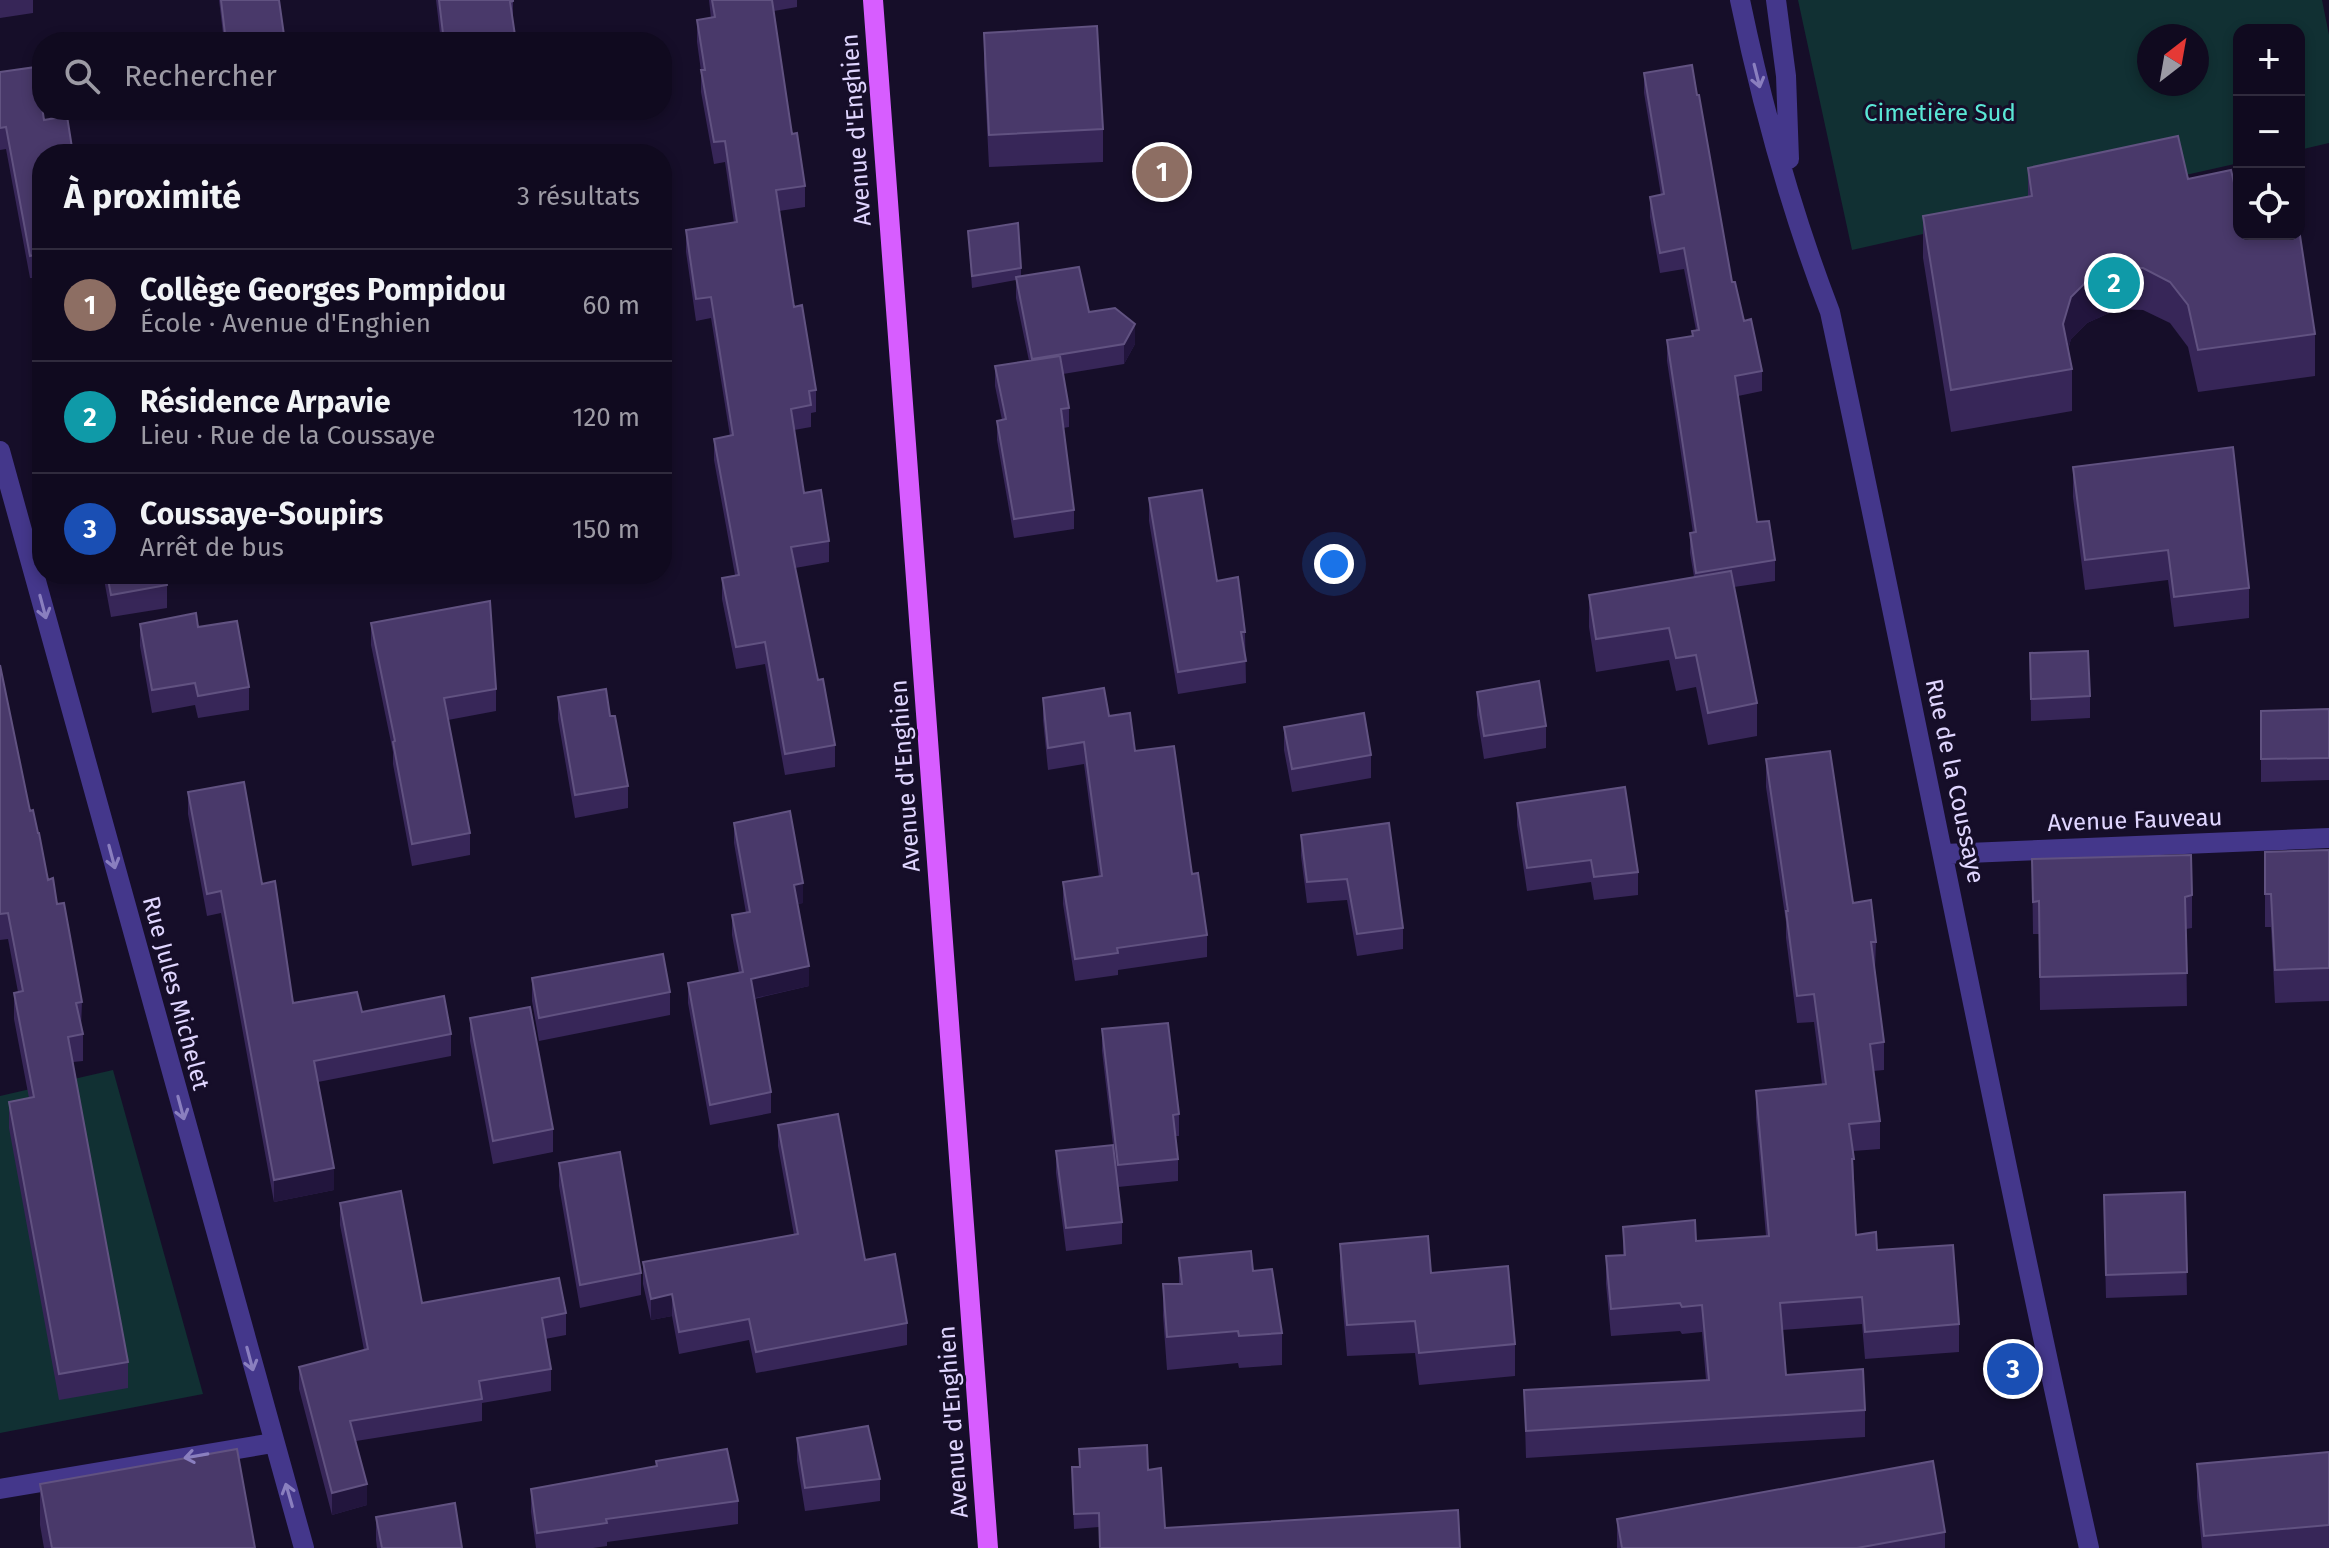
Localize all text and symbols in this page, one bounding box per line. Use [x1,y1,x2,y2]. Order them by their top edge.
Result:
north arrow [2137,24,2209,96]
map controls [2233,24,2305,240]
button: + [2233,24,2305,96]
search box [32,32,672,120]
street label: Avenue d'Enghien [835,33,877,227]
icon: search [60,54,104,98]
text: Rechercher [124,58,277,94]
one-way arrow [1750,63,1765,89]
button: − [2233,96,2305,168]
park label: Cimetière Sud [1864,99,2016,127]
pin: 1 [1136,142,1188,202]
button: locate [2233,168,2305,240]
text: À proximité [64,176,241,217]
text: 3 résultats [517,181,640,212]
pin: 2 [2088,253,2140,313]
text: Collège Georges Pompidou [140,272,506,308]
text: 1 [84,290,96,321]
text: 60 m [582,290,640,321]
text: École · Avenue d'Enghien [140,308,431,339]
text: Résidence Arpavie [140,384,391,420]
text: 2 [83,402,97,433]
text: 120 m [572,402,640,433]
text: Lieu · Rue de la Coussaye [140,420,435,451]
text: Coussaye-Soupirs [140,496,383,532]
text: 3 [83,514,97,545]
text: 150 m [572,514,640,545]
text: Arrêt de bus [140,532,284,563]
your location [1314,544,1354,584]
one-way arrow [36,593,51,619]
street label: Rue de la Coussaye [1920,676,1990,886]
street label: Avenue d'Enghien [884,679,926,873]
street label: Avenue Fauveau [2047,803,2223,837]
one-way arrow [105,844,120,870]
street label: Rue Jules Michelet [137,893,215,1093]
one-way arrow [174,1095,189,1121]
street label: Avenue d'Enghien [932,1325,974,1519]
pin: 3 [1987,1339,2039,1399]
one-way arrow [244,1345,259,1371]
one-way arrow [184,1449,210,1464]
one-way arrow [281,1483,296,1509]

